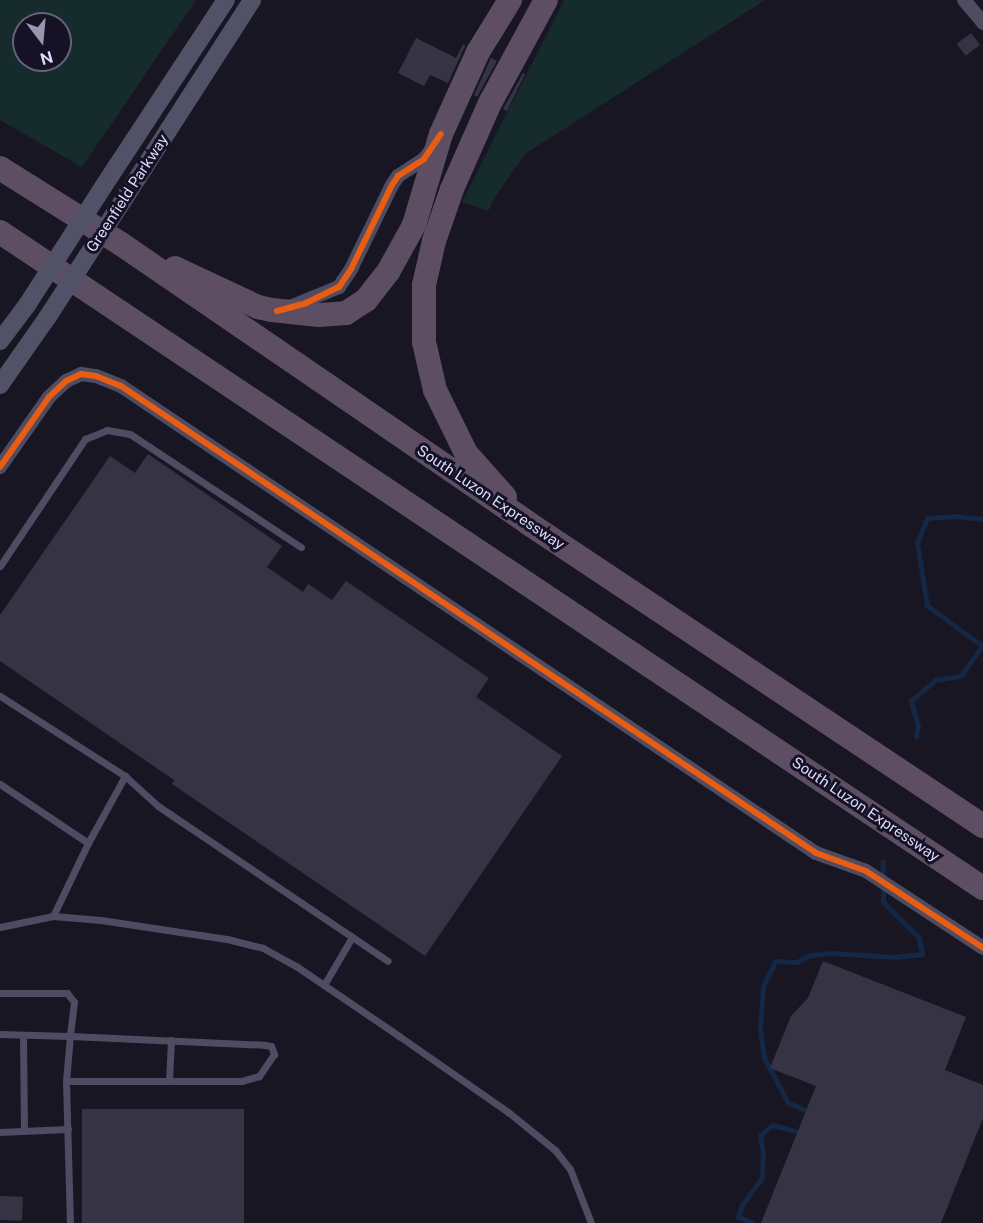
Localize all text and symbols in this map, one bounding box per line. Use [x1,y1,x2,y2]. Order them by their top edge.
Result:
north arrow [12,12,72,72]
text: N [38,47,55,69]
street label: Greenfield Parkway [82,131,172,255]
street label: South Luzon Expressway [414,441,568,553]
street label: South Luzon Expressway [789,753,943,865]

